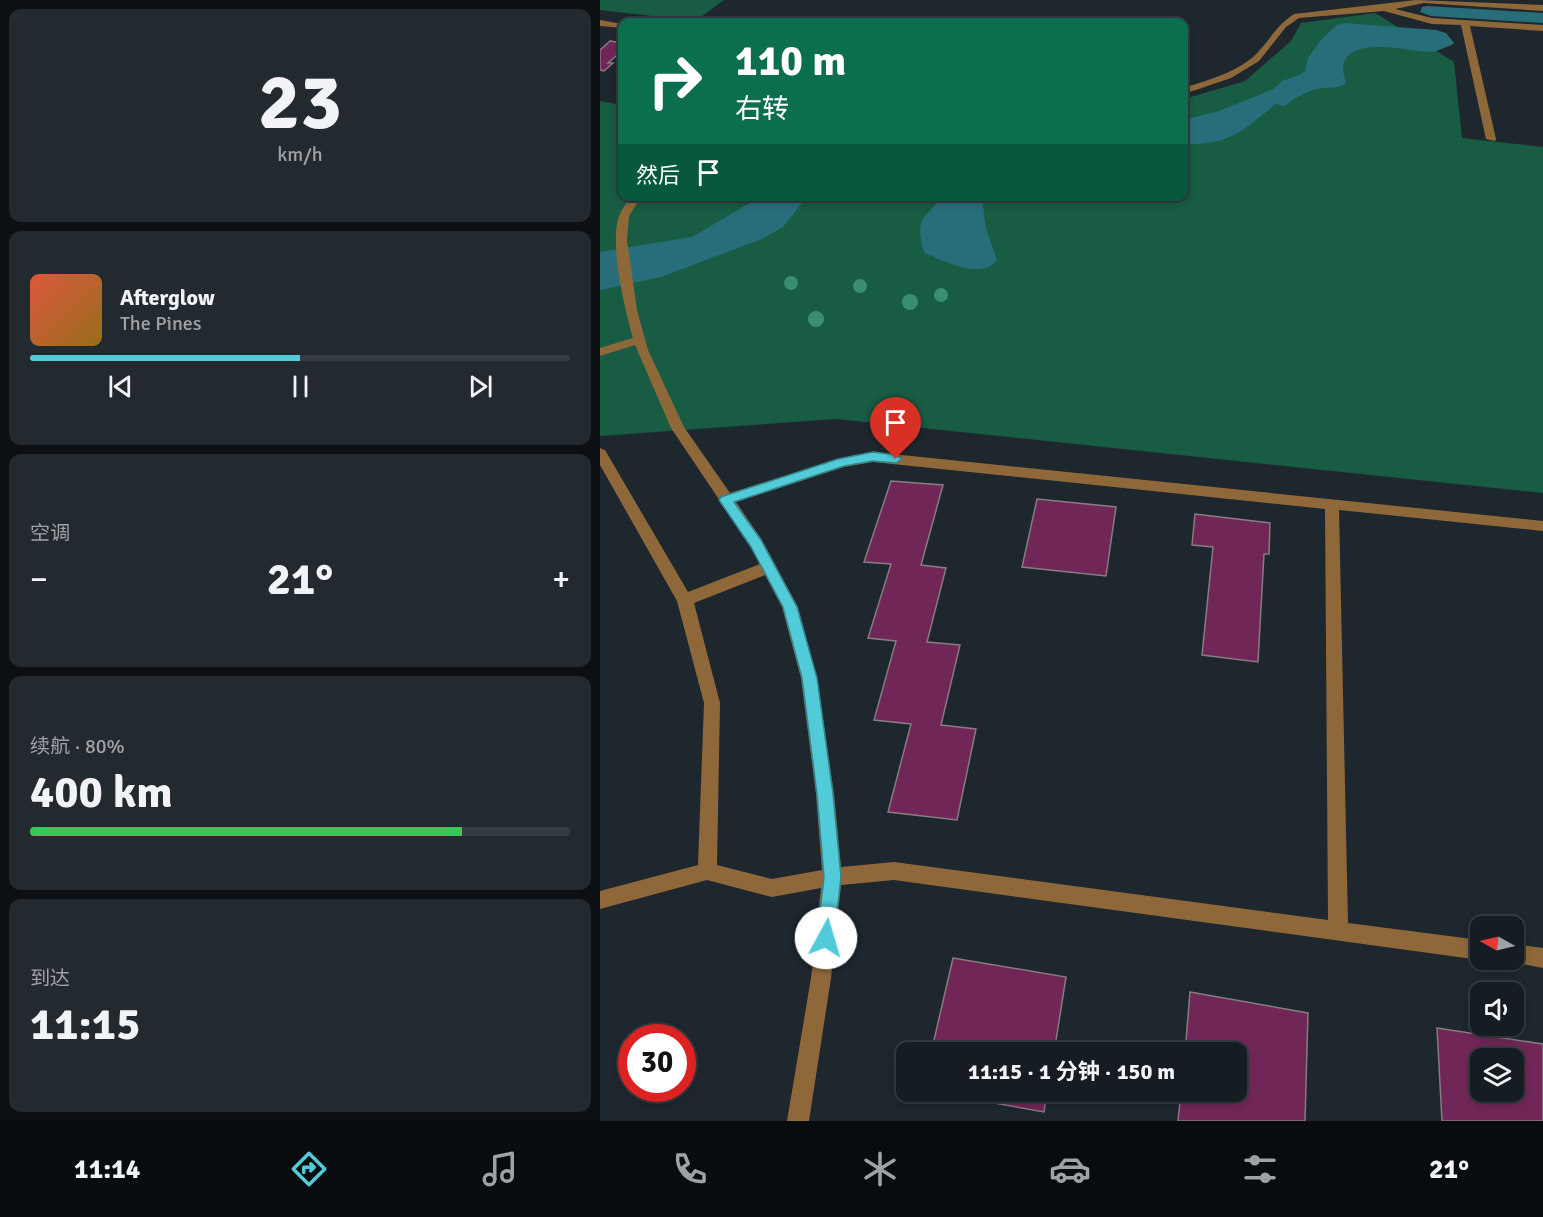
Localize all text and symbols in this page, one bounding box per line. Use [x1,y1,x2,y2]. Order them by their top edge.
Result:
text: 110 m [735,36,846,87]
icon: right [636,42,714,120]
text: 23 [258,55,342,151]
text: 右转 [735,93,789,126]
text: km/h [277,142,323,167]
icon: arrive [692,156,725,189]
text: 然后 [636,162,680,189]
text: Afterglow [120,284,215,311]
text: The Pines [120,311,202,336]
icon: previous [104,370,137,403]
icon: pause [284,370,317,403]
icon: next [464,370,497,403]
pin [870,397,921,459]
icon: arrive [879,406,912,439]
text: 空调 [30,521,70,546]
text: 21° [267,552,333,607]
text: − [30,559,48,600]
text: + [552,559,570,600]
text: 续航 · 80% [30,734,125,759]
text: 400 km [30,765,173,820]
position arrow [794,906,858,970]
north arrow [1470,916,1524,970]
map controls [1470,916,1524,1102]
text: 到达 [30,966,70,991]
button: sound [1470,982,1524,1036]
text: 11:15 [30,997,140,1052]
speed limit sign: 30 [618,1024,696,1102]
button: layers [1470,1048,1524,1102]
text: 11:15 · 1 分钟 · 150 m [968,1058,1175,1085]
icon: directions [288,1148,330,1190]
icon: music [479,1148,521,1190]
icon: phone [669,1148,711,1190]
icon: climate [859,1148,901,1190]
icon: car [1049,1148,1091,1190]
icon: filters [1239,1148,1281,1190]
text: 11:14 [74,1153,140,1186]
text: 21° [1429,1153,1469,1186]

